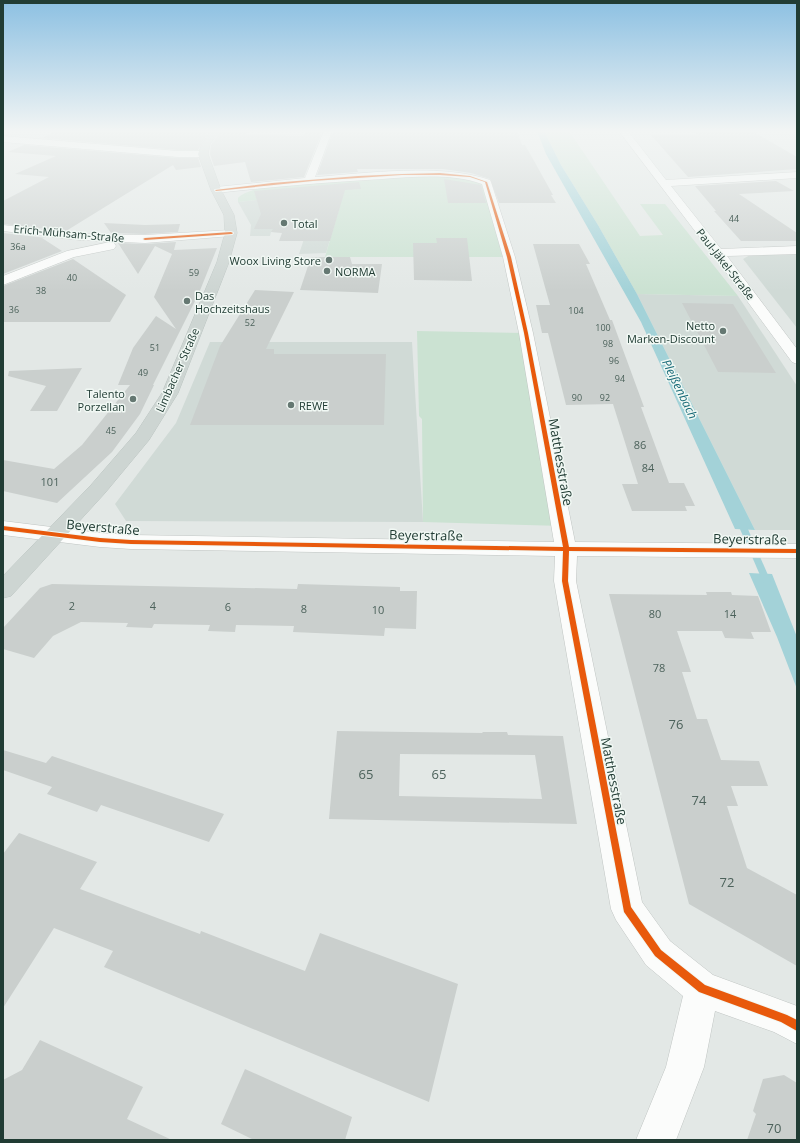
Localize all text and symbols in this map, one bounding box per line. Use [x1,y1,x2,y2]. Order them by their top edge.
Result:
house number: 44 [729,212,739,225]
place label: Total [292,216,318,231]
marker: Total [279,218,289,228]
street label: Erich-Mühsam-Straße [13,221,125,245]
street label: Paul-Jäkel-Straße [693,225,759,303]
house number: 36a [10,240,26,253]
place label: Woox Living Store [229,253,321,268]
marker: Woox Living Store [324,255,334,265]
place label: NORMA [335,264,376,279]
house number: 59 [189,266,199,279]
marker: NORMA [322,266,332,276]
house number: 40 [67,271,77,284]
house number: 38 [36,284,46,297]
place label: Das Hochzeitshaus [195,288,270,316]
marker: Das Hochzeitshaus [182,296,192,306]
house number: 36 [9,303,19,316]
house number: 104 [568,304,584,317]
house number: 52 [245,316,255,329]
place label: Netto Marken-Discount [627,318,715,346]
house number: 100 [595,321,611,334]
street label: Limbacher Straße [152,326,202,414]
marker: Netto Marken-Discount [718,326,728,336]
house number: 98 [603,337,613,350]
house number: 51 [150,341,160,354]
house number: 96 [609,354,619,367]
water label: Pleißenbach [658,356,702,422]
house number: 49 [138,366,148,379]
house number: 94 [615,372,625,385]
place label: Talento Porzellan [78,386,125,414]
house number: 90 [572,391,582,404]
house number: 92 [600,391,610,404]
marker: Talento Porzellan [128,394,138,404]
place label: REWE [299,398,328,413]
marker: REWE [286,400,296,410]
street label: Matthesstraße [544,417,578,507]
house number: 45 [106,424,116,437]
house number: 86 [634,437,646,452]
house number: 84 [642,460,655,475]
house number: 101 [41,474,59,489]
street label: Beyerstraße [66,515,140,539]
street label: Beyerstraße [389,525,463,545]
street label: Beyerstraße [713,529,787,549]
house number: 2 [69,598,75,613]
house number: 4 [150,598,157,613]
house number: 6 [225,599,231,614]
house number: 8 [301,601,307,616]
house number: 10 [372,602,384,617]
house number: 80 [649,606,661,621]
house number: 14 [724,606,737,621]
house number: 78 [653,660,665,675]
house number: 76 [669,715,683,733]
street label: Matthesstraße [597,736,631,826]
house number: 65 [359,765,373,783]
house number: 65 [432,765,446,783]
house number: 74 [692,791,707,809]
house number: 72 [720,873,734,891]
house number: 70 [767,1119,781,1137]

